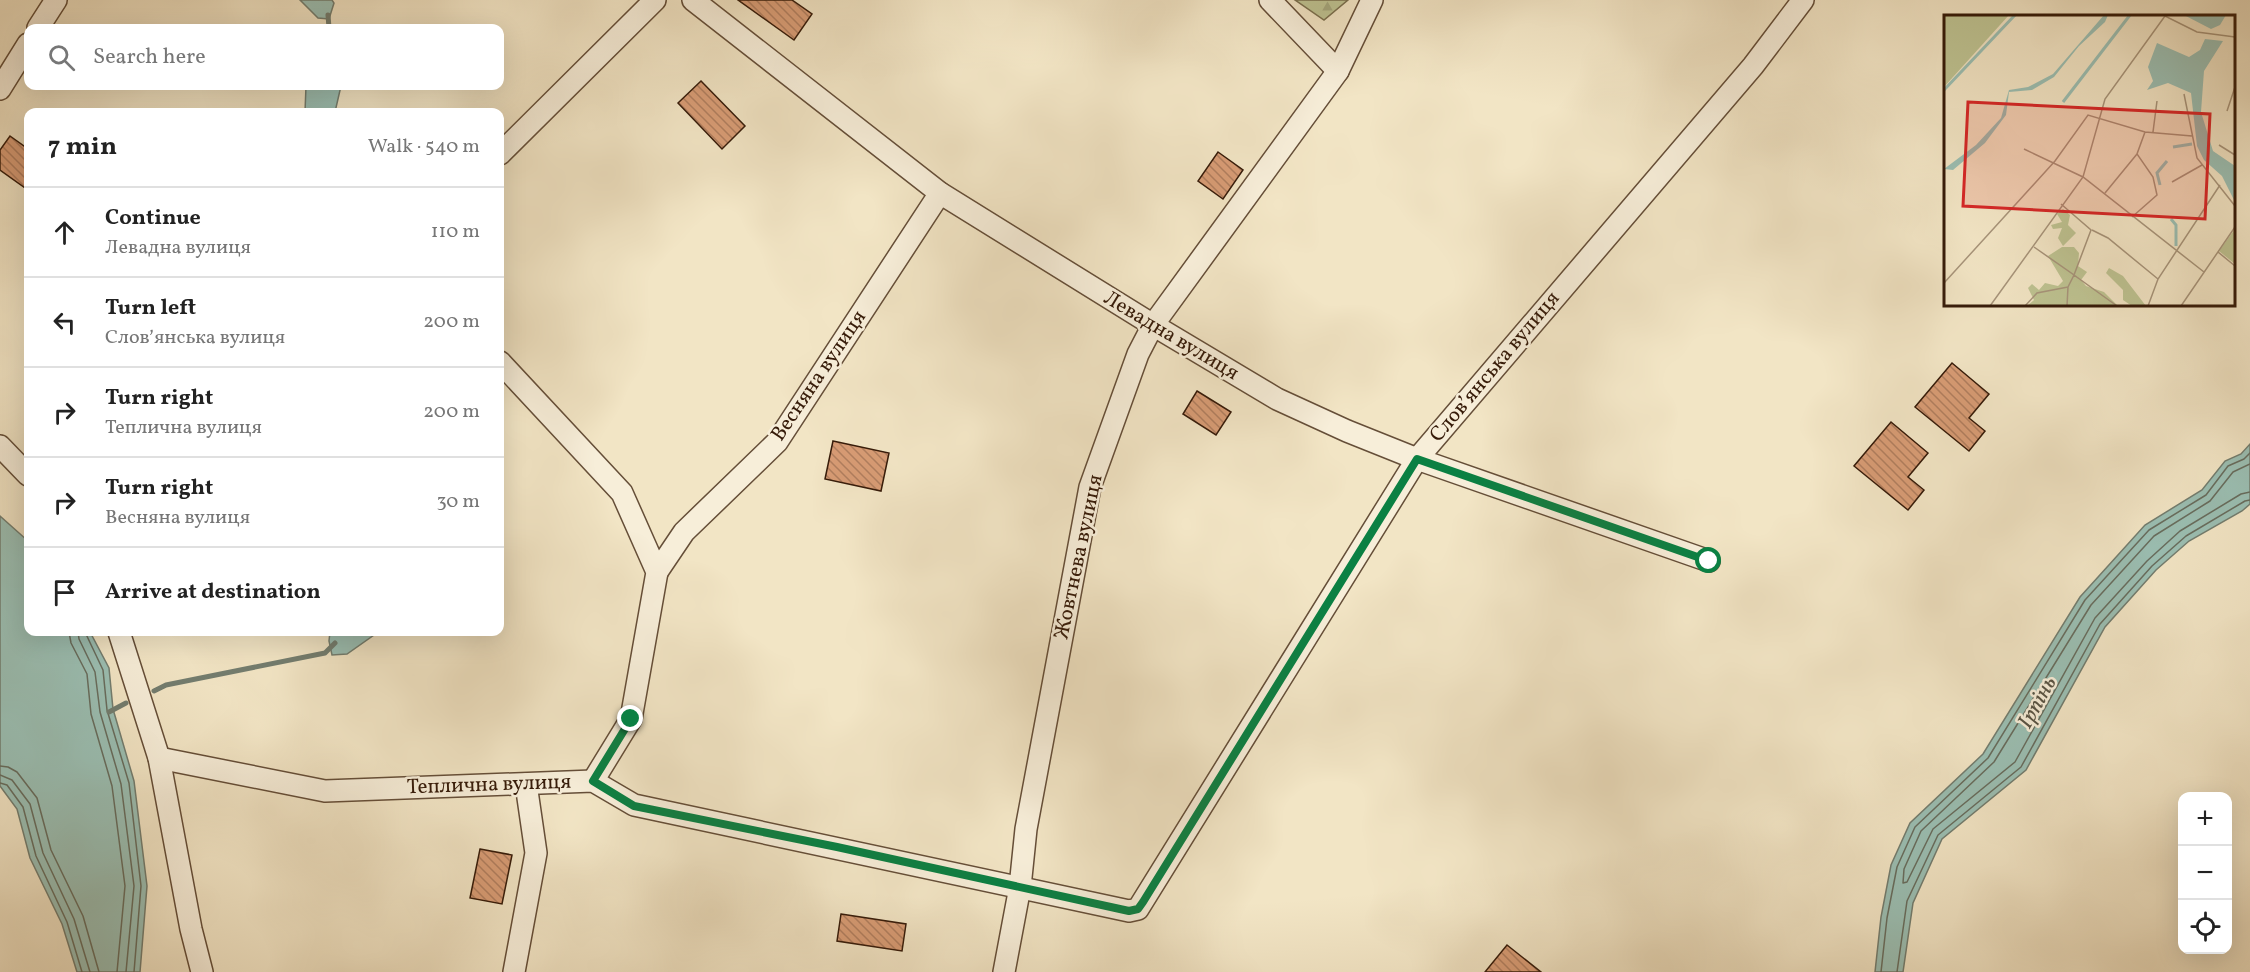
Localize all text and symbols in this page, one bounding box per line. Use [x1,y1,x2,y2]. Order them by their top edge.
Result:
inset map [1944,15,2235,306]
search box [24,24,504,90]
icon: search [45,41,78,74]
text: Search here [93,42,206,73]
text: 7 min [48,129,117,165]
text: Walk · 540 m [368,133,480,161]
text: Continue [105,203,201,234]
icon: ahead [48,216,81,249]
text: 110 m [431,218,480,246]
text: Левадна вулиця [105,234,251,262]
street label: Левадна вулиця [1098,284,1244,388]
street label: Словʼянська вулиця [1423,285,1567,449]
text: Turn left [105,293,196,324]
street label: Весняна вулиця [764,305,874,447]
icon: left [48,306,81,339]
text: 200 m [423,308,480,336]
text: Словʼянська вулиця [105,324,285,352]
text: Turn right [105,383,213,414]
icon: right [48,396,81,429]
text: 200 m [423,398,480,426]
text: Теплична вулиця [105,414,262,442]
street label: Жовтнева вулиця [1047,472,1111,642]
text: Turn right [105,473,213,504]
icon: right [48,486,81,519]
text: 30 m [436,488,480,516]
text: Весняна вулиця [105,504,250,532]
route start [1695,547,1721,573]
icon: arrive [48,576,81,609]
text: Arrive at destination [105,577,321,608]
water label: Ірпінь [2011,671,2065,735]
route end [617,705,643,731]
street label: Теплична вулиця [406,768,572,802]
map controls [2178,792,2232,954]
button: + [2178,792,2232,846]
button: − [2178,846,2232,900]
button: locate [2178,900,2232,954]

